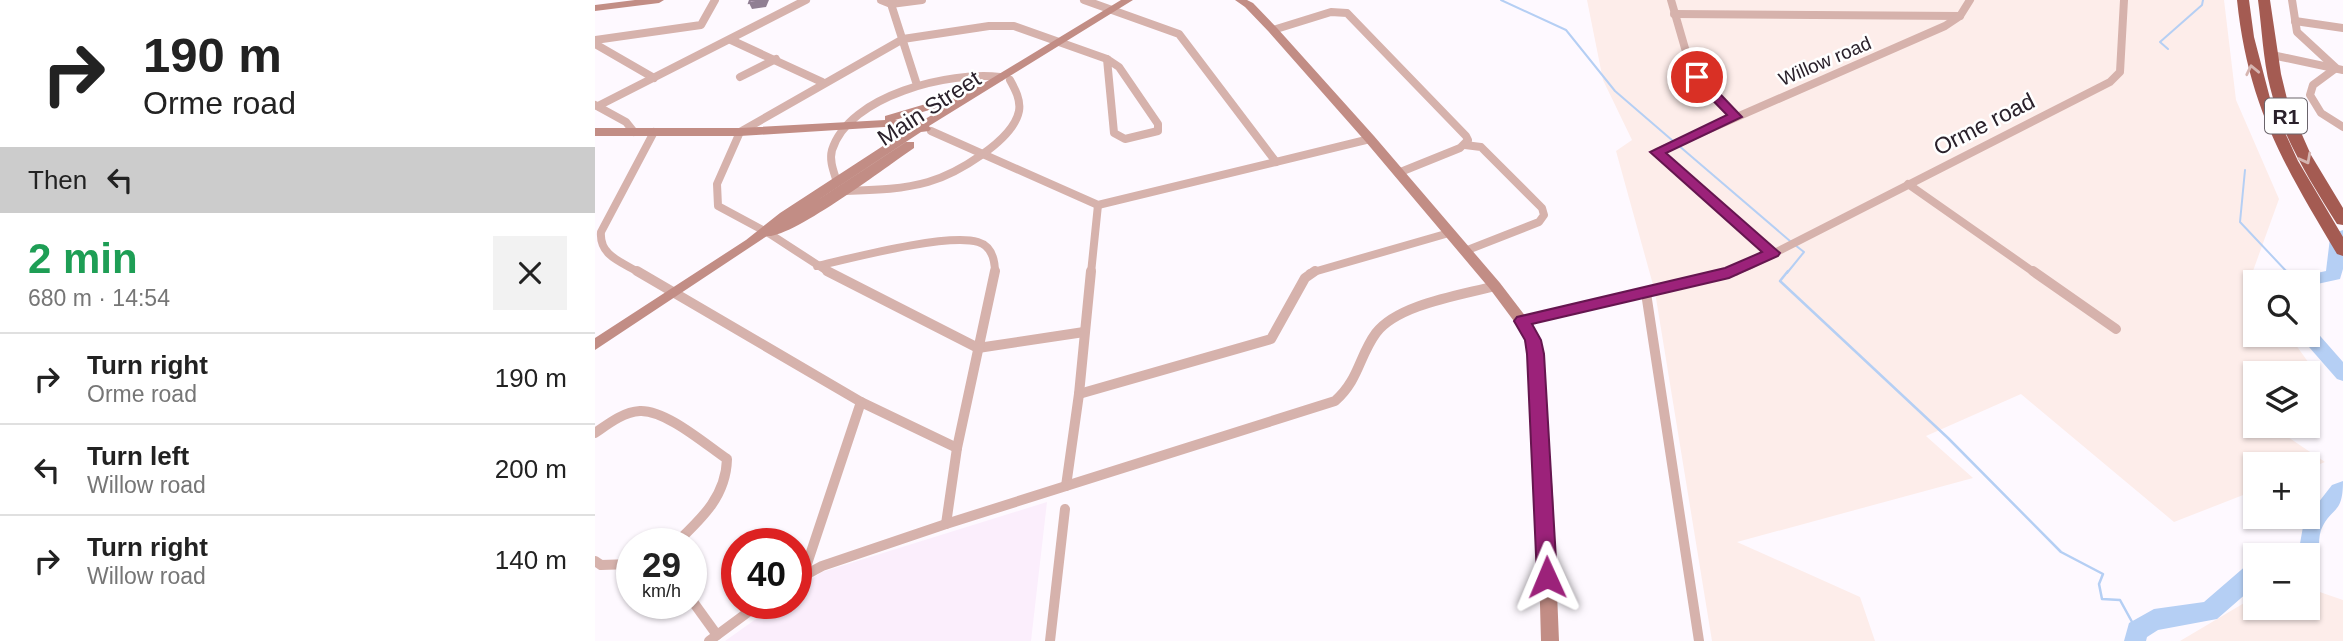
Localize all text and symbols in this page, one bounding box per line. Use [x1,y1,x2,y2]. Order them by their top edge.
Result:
icon: right [28,28,119,119]
text: 190 m [143,28,282,82]
street label: Willow road [1776,32,1874,90]
pin [1667,47,1727,107]
icon: arrive [1678,58,1716,96]
one-way arrow [2246,64,2261,76]
street label: Main Street [873,65,986,151]
text: Orme road [143,85,296,121]
street label: Orme road [1929,87,2039,161]
road number: R1 [2265,99,2307,134]
one-way arrow [2298,152,2311,165]
icon: left [101,161,139,199]
text: Then [28,165,87,195]
text: 2 min [28,235,138,282]
button: close [493,236,567,310]
map controls [2243,270,2320,620]
button: search [2243,270,2320,347]
text: 680 m · 14:54 [28,285,170,311]
text: Turn right [87,350,208,380]
icon: right [28,360,66,398]
button: layers [2243,361,2320,438]
text: 190 m [495,363,567,393]
text: Orme road [87,381,197,407]
text: Turn left [87,441,189,471]
icon: left [28,451,66,489]
button: + [2243,452,2320,529]
text: 200 m [495,454,567,484]
text: Willow road [87,472,206,498]
speed limit sign: 40 [721,528,812,619]
text: Turn right [87,532,208,562]
position arrow [1510,540,1584,614]
icon: right [28,542,66,580]
button: − [2243,543,2320,620]
text: 140 m [495,545,567,575]
text: 29 [642,545,681,584]
text: Willow road [87,563,206,589]
text: km/h [642,581,681,601]

